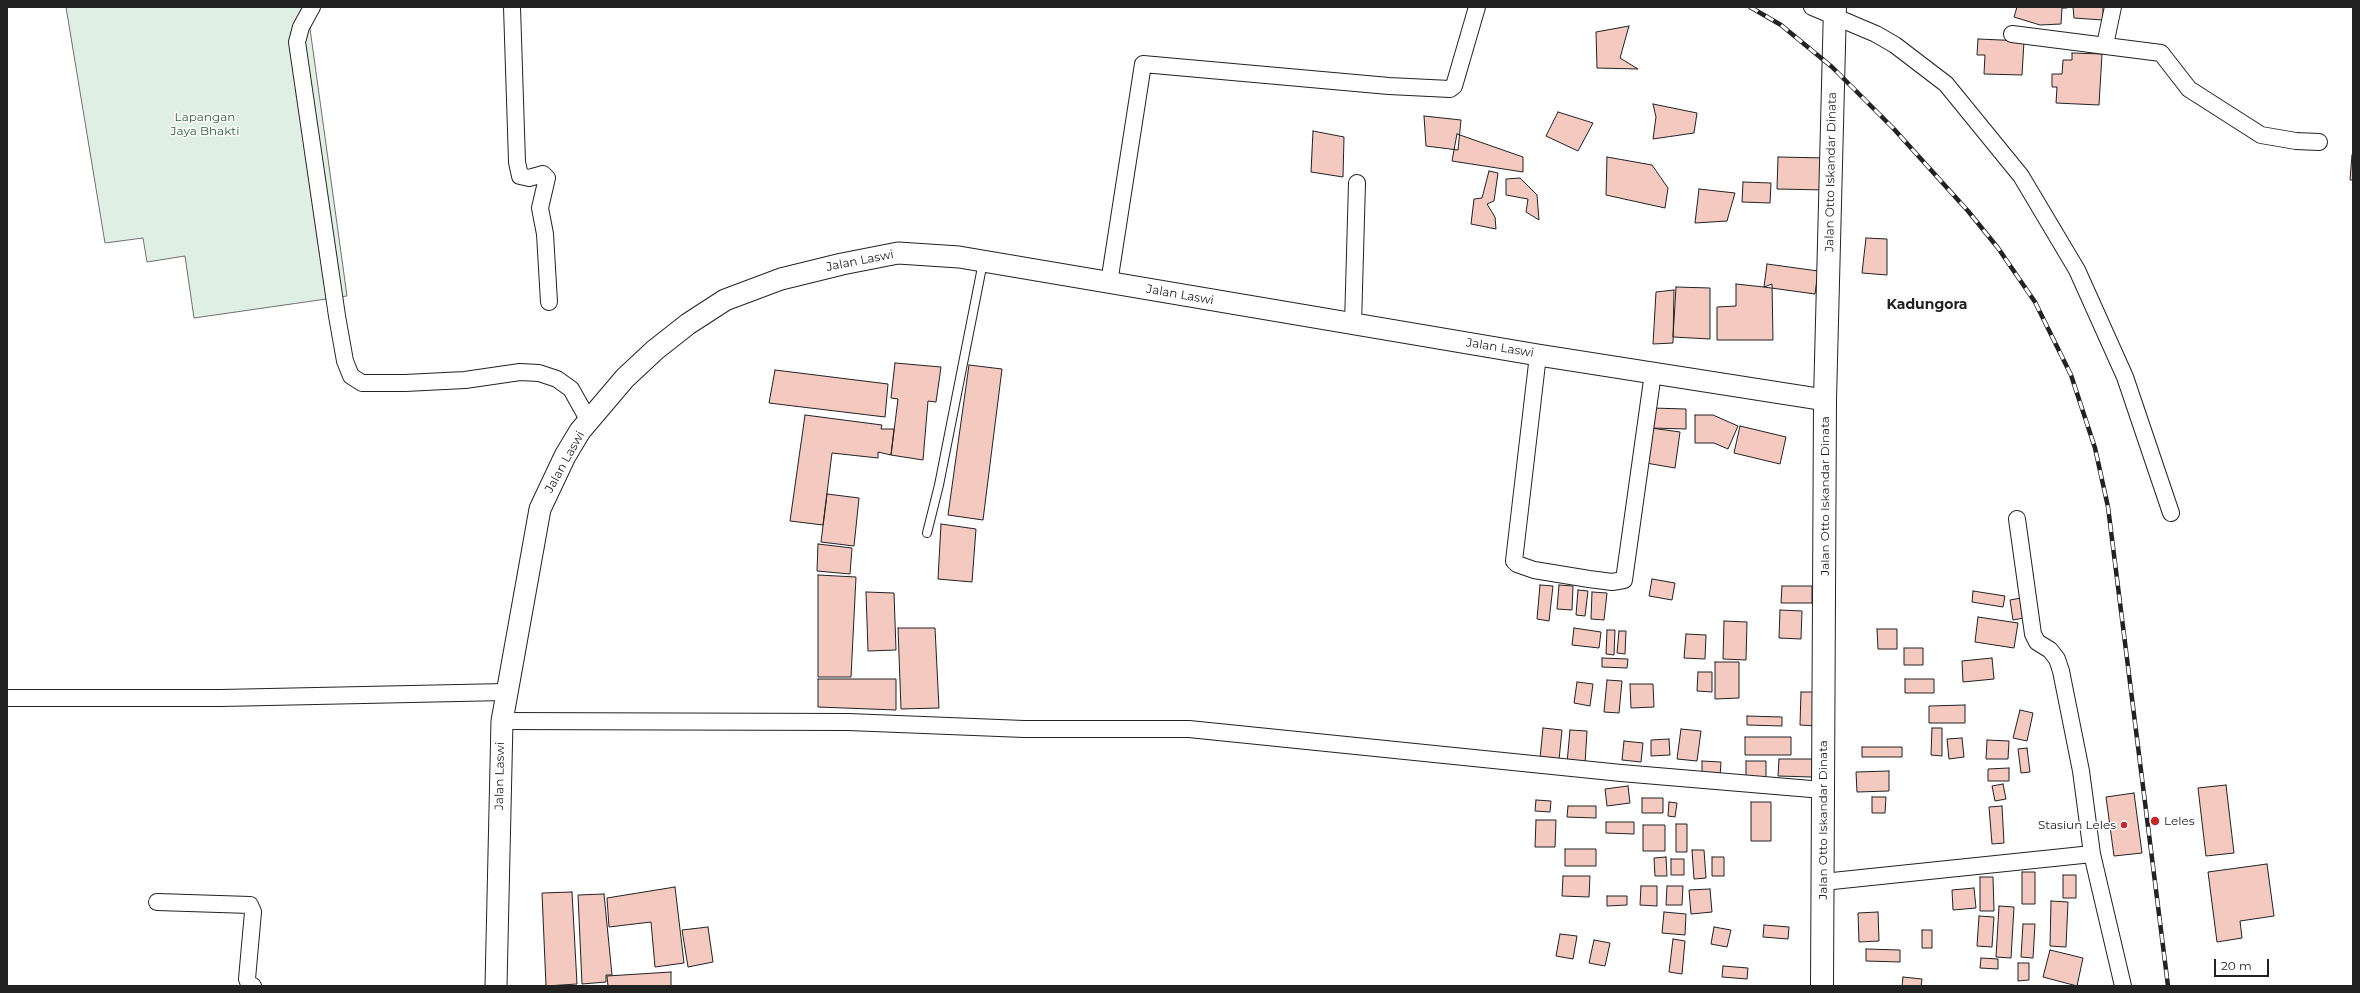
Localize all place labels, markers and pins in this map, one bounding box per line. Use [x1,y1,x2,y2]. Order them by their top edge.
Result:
place label: Leles [2164,814,2195,828]
marker: Leles [2149,815,2161,827]
place label: Stasiun Leles [2038,818,2116,832]
marker: Stasiun Leles [2119,820,2129,830]

